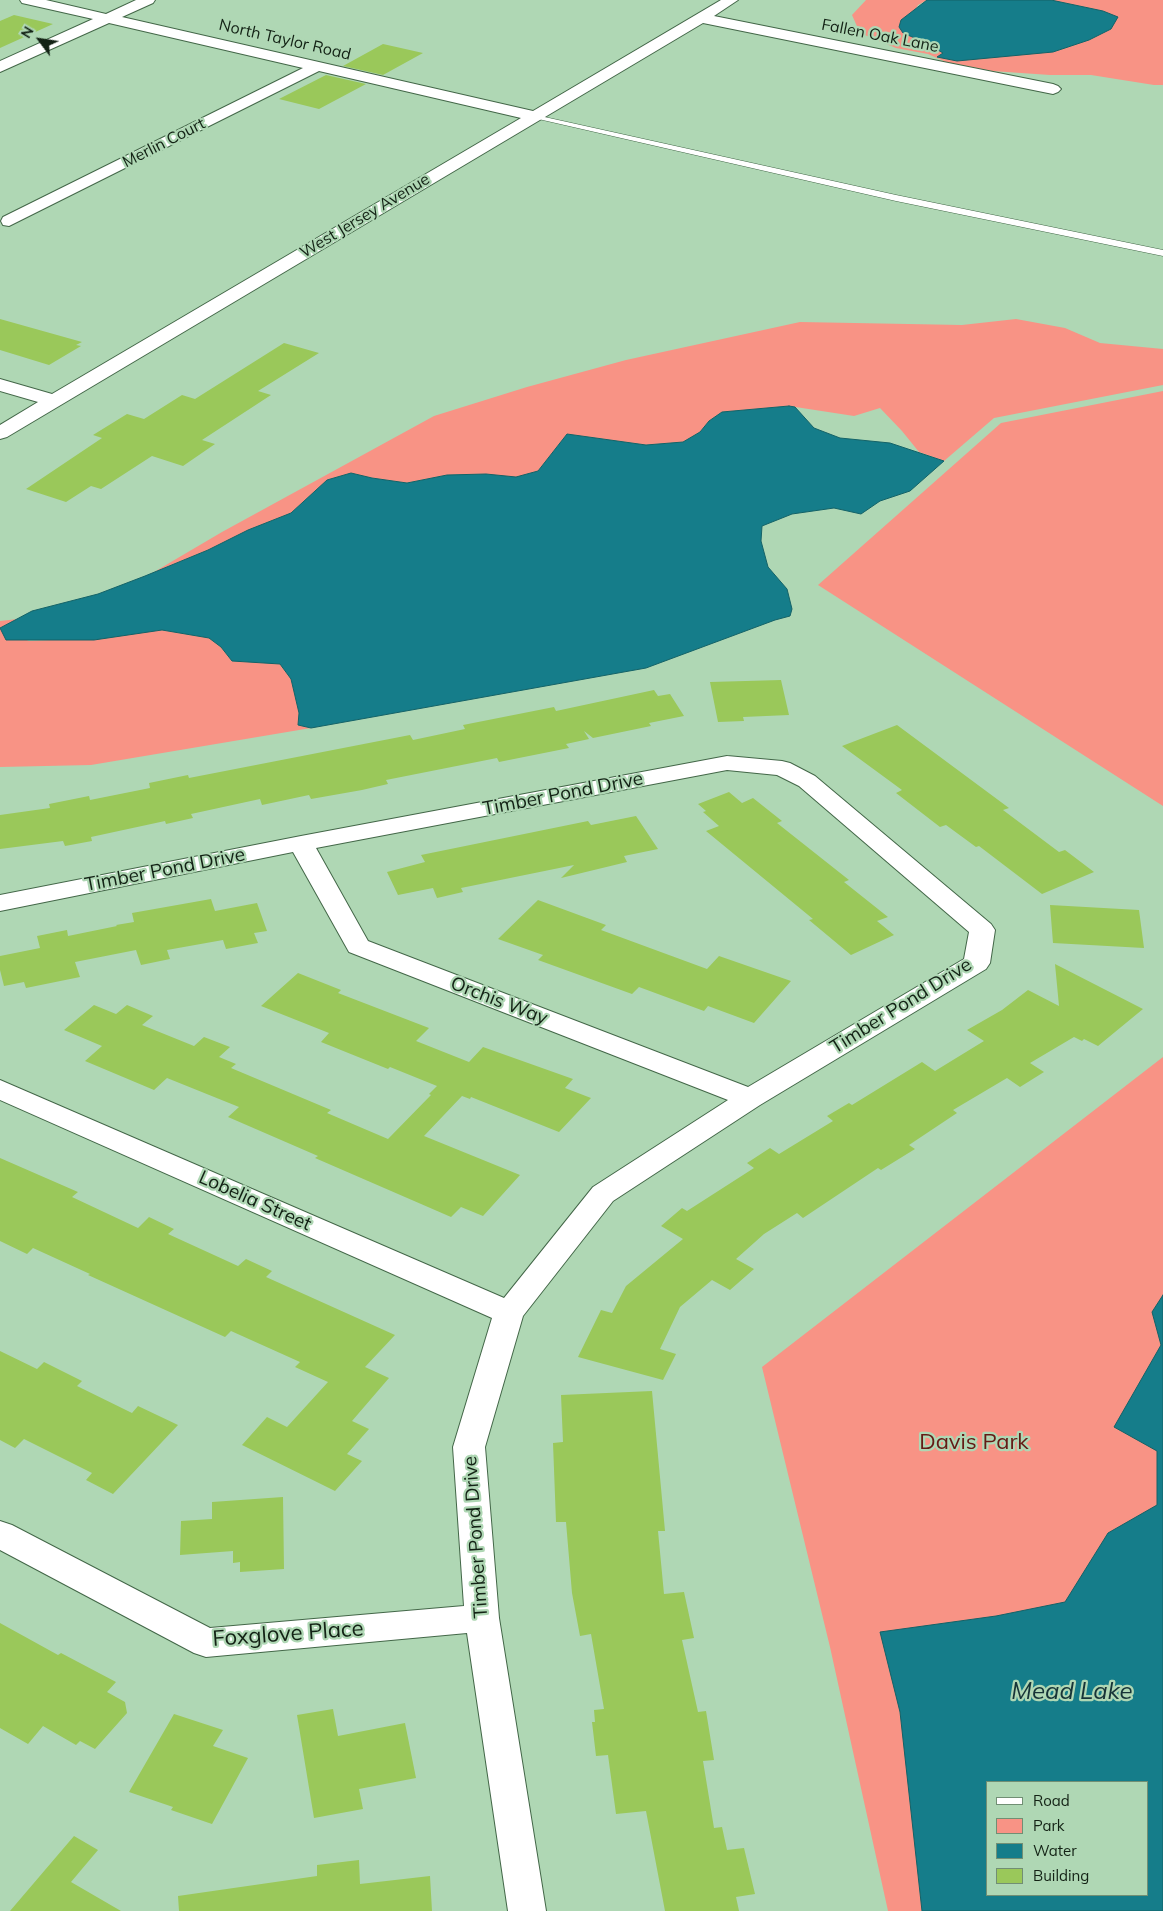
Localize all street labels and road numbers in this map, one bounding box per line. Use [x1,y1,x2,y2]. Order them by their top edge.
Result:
street label: North Taylor Road [217,15,353,65]
street label: Fallen Oak Lane [820,15,940,57]
street label: Merlin Court [120,114,208,172]
street label: West Jersey Avenue [297,170,433,262]
street label: Timber Pond Drive [481,767,645,821]
street label: Timber Pond Drive [83,843,247,897]
street label: Timber Pond Drive [826,953,976,1059]
street label: Orchis Way [447,972,551,1030]
street label: Lobelia Street [195,1166,315,1236]
street label: Timber Pond Drive [459,1455,493,1619]
street label: Foxglove Place [212,1616,364,1652]

